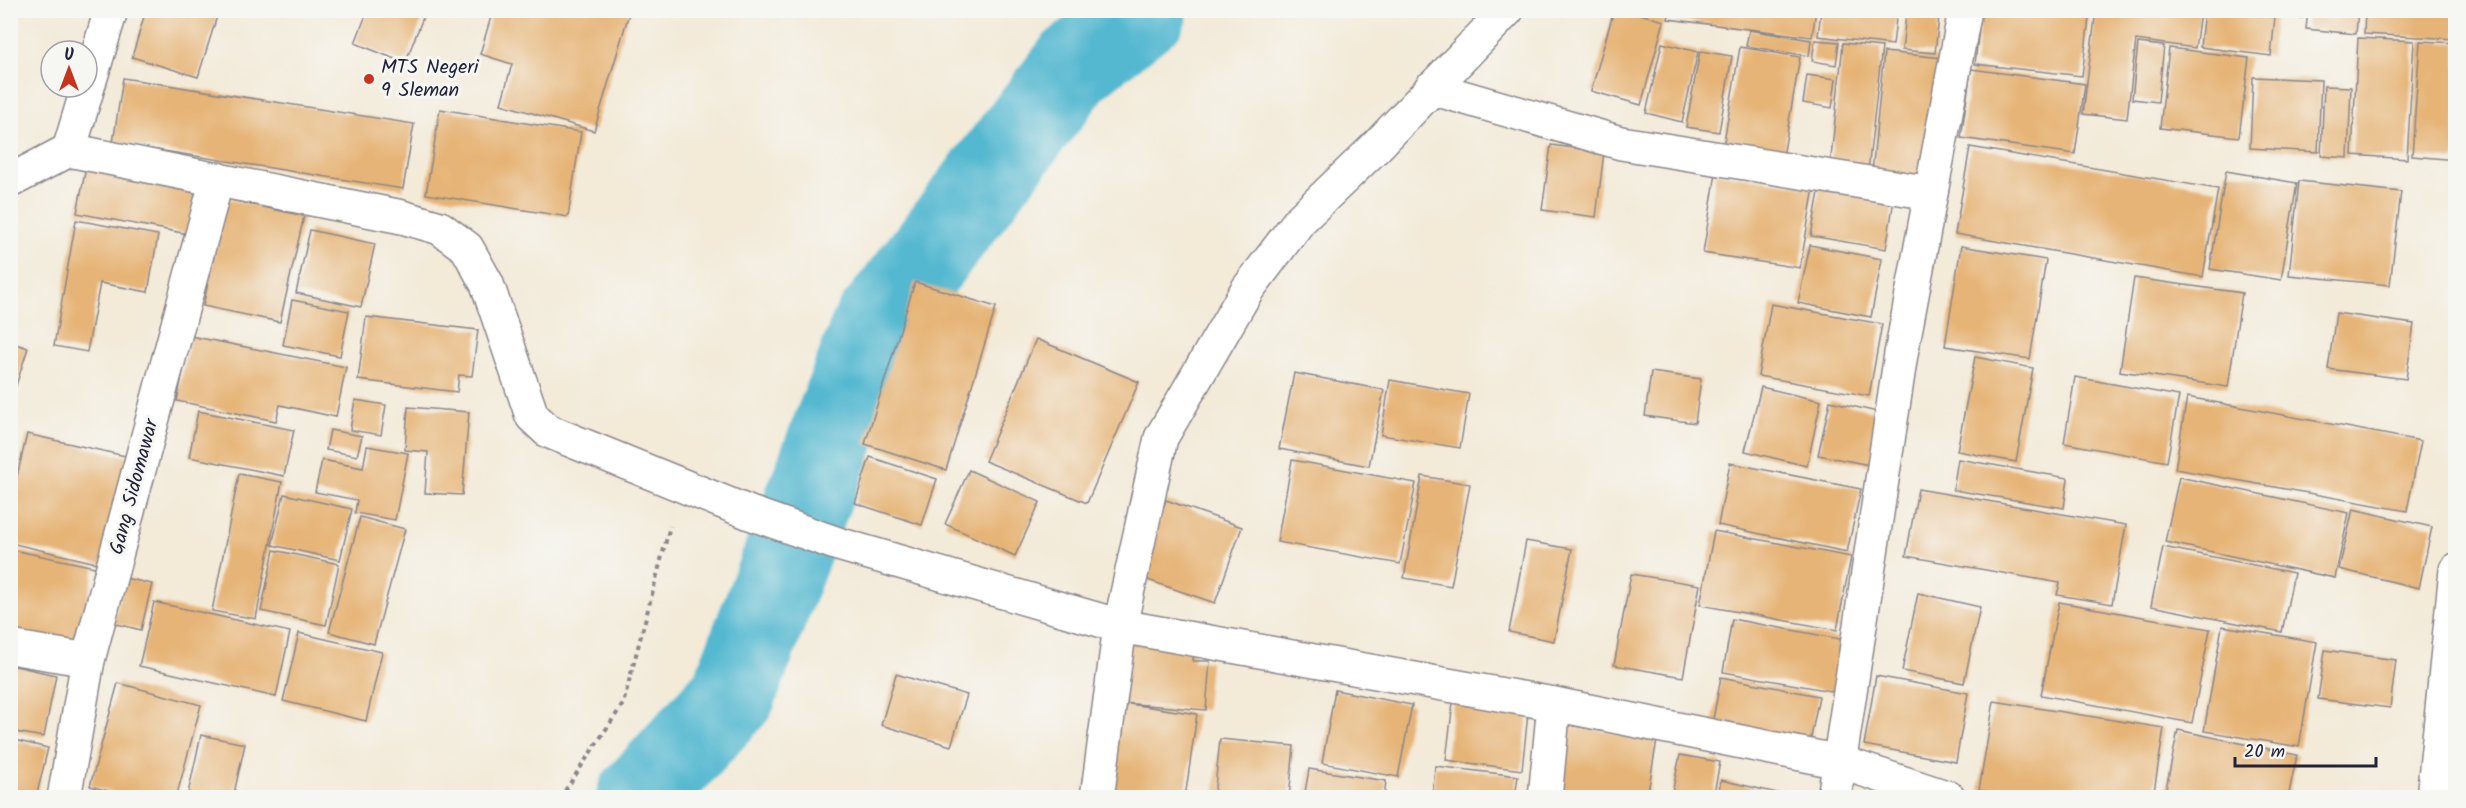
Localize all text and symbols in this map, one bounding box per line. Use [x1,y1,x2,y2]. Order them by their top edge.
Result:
north arrow [39,39,99,99]
text: U [64,43,74,68]
place label: MTS Negeri 9 Sleman [381,52,480,107]
marker: MTS Negeri 9 Sleman [362,72,376,86]
street label: Gang Sidomawar [102,414,169,558]
scale bar [2235,730,2376,768]
text: 20 m [2244,738,2285,767]

